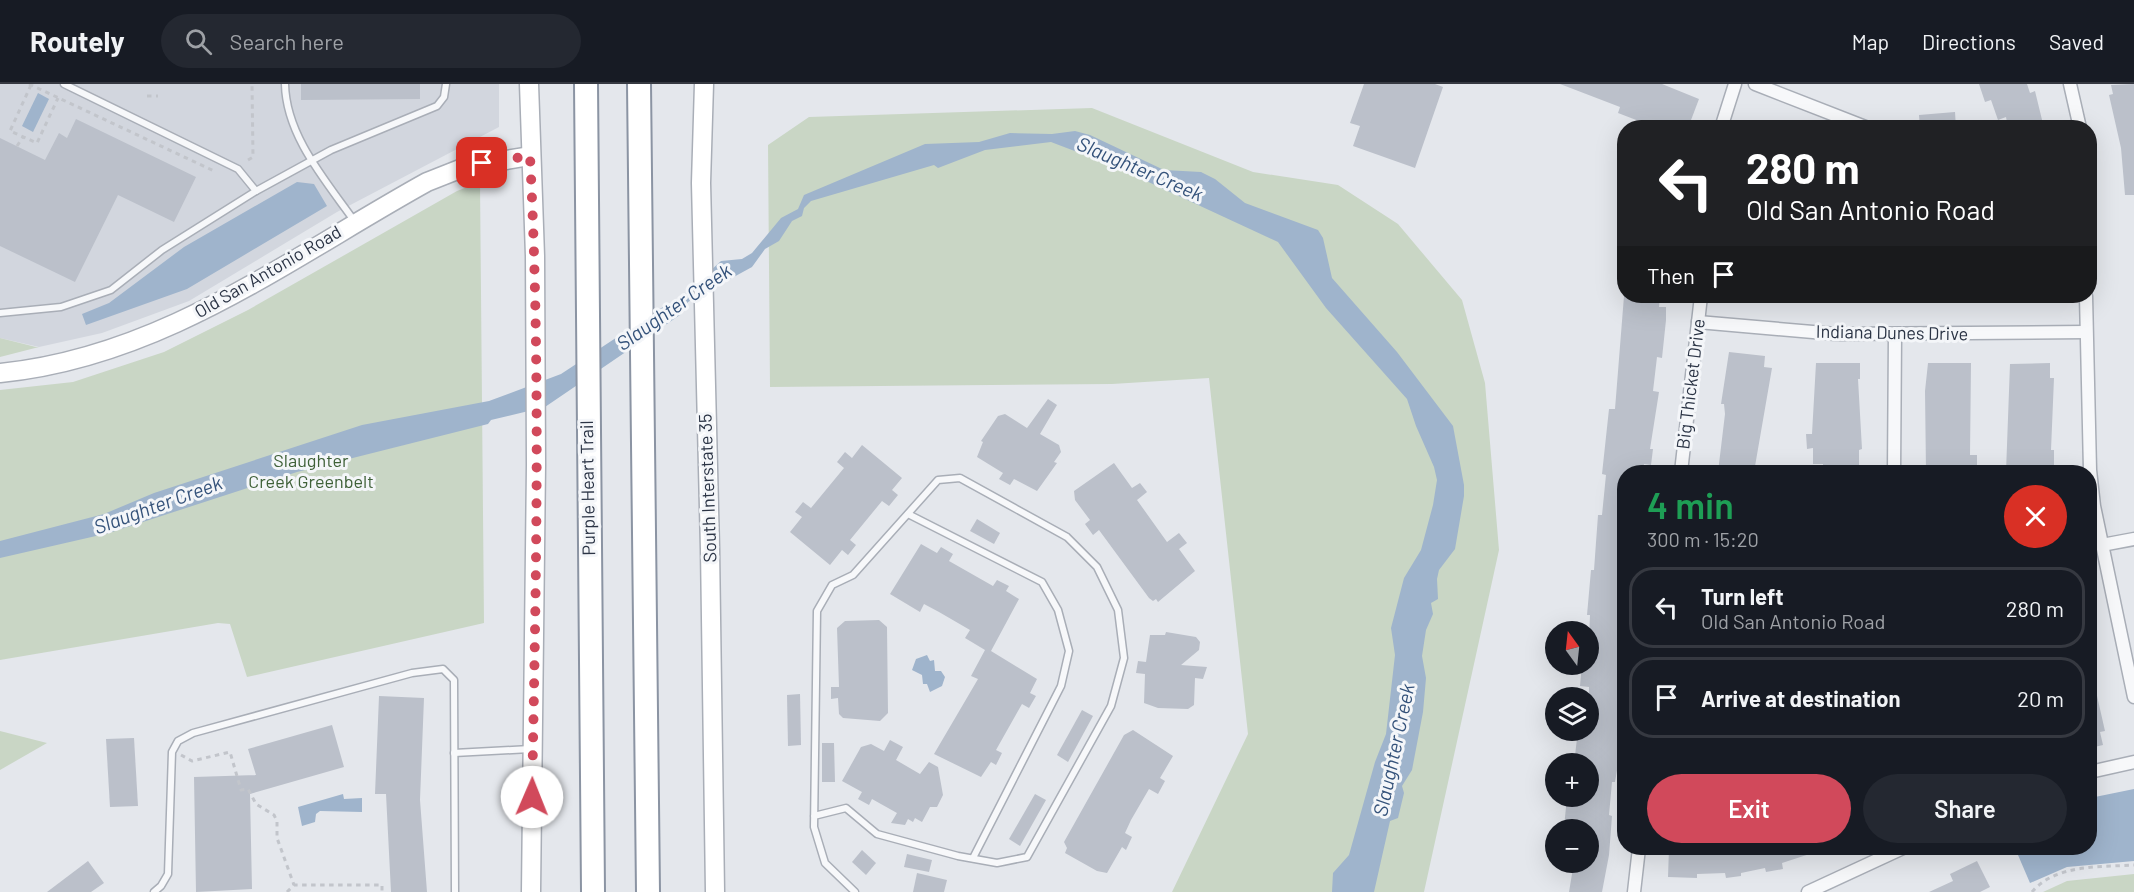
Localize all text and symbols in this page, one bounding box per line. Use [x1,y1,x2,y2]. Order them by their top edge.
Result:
search box [161,14,581,68]
text: Routely [30,24,125,58]
icon: search [182,25,215,58]
text: Search here [230,28,344,54]
text: Map [1852,29,1889,54]
text: Directions [1922,29,2016,54]
text: Saved [2049,29,2104,54]
water label: Slaughter Creek [1074,131,1207,206]
pin [456,137,507,188]
text: 280 m [1746,142,1860,192]
icon: left [1647,144,1725,222]
icon: arrive [465,146,498,179]
text: Old San Antonio Road [1746,193,1995,225]
street label: Old San Antonio Road [190,220,345,322]
water label: Slaughter Creek [611,258,736,355]
icon: arrive [1707,258,1740,291]
text: Then [1647,262,1695,288]
street label: Big Thicket Drive [1671,317,1709,450]
street label: Indiana Dunes Drive [1816,320,1968,344]
street label: South Interstate 35 [693,413,721,563]
street label: Purple Heart Trail [575,420,599,556]
park label: Slaughter Creek Greenbelt [248,449,374,492]
water label: Slaughter Creek [90,470,225,538]
text: 4 min [1647,483,1734,526]
button: close [2004,485,2067,548]
text: 300 m · 15:20 [1647,527,1759,551]
text: Turn left [1701,583,1784,609]
icon: left [1650,591,1683,624]
text: 280 m [2006,595,2064,621]
text: Old San Antonio Road [1701,609,1885,633]
north arrow [1545,621,1599,675]
map controls [1545,621,1599,873]
water label: Slaughter Creek [1367,681,1419,818]
icon: arrive [1650,681,1683,714]
text: Arrive at destination [1701,685,1900,711]
text: 20 m [2017,685,2064,711]
button: layers [1545,687,1599,741]
button: + [1545,753,1599,807]
position arrow [500,765,564,829]
button: Exit [1647,774,1851,843]
button: Share [1863,774,2067,843]
button: − [1545,819,1599,873]

